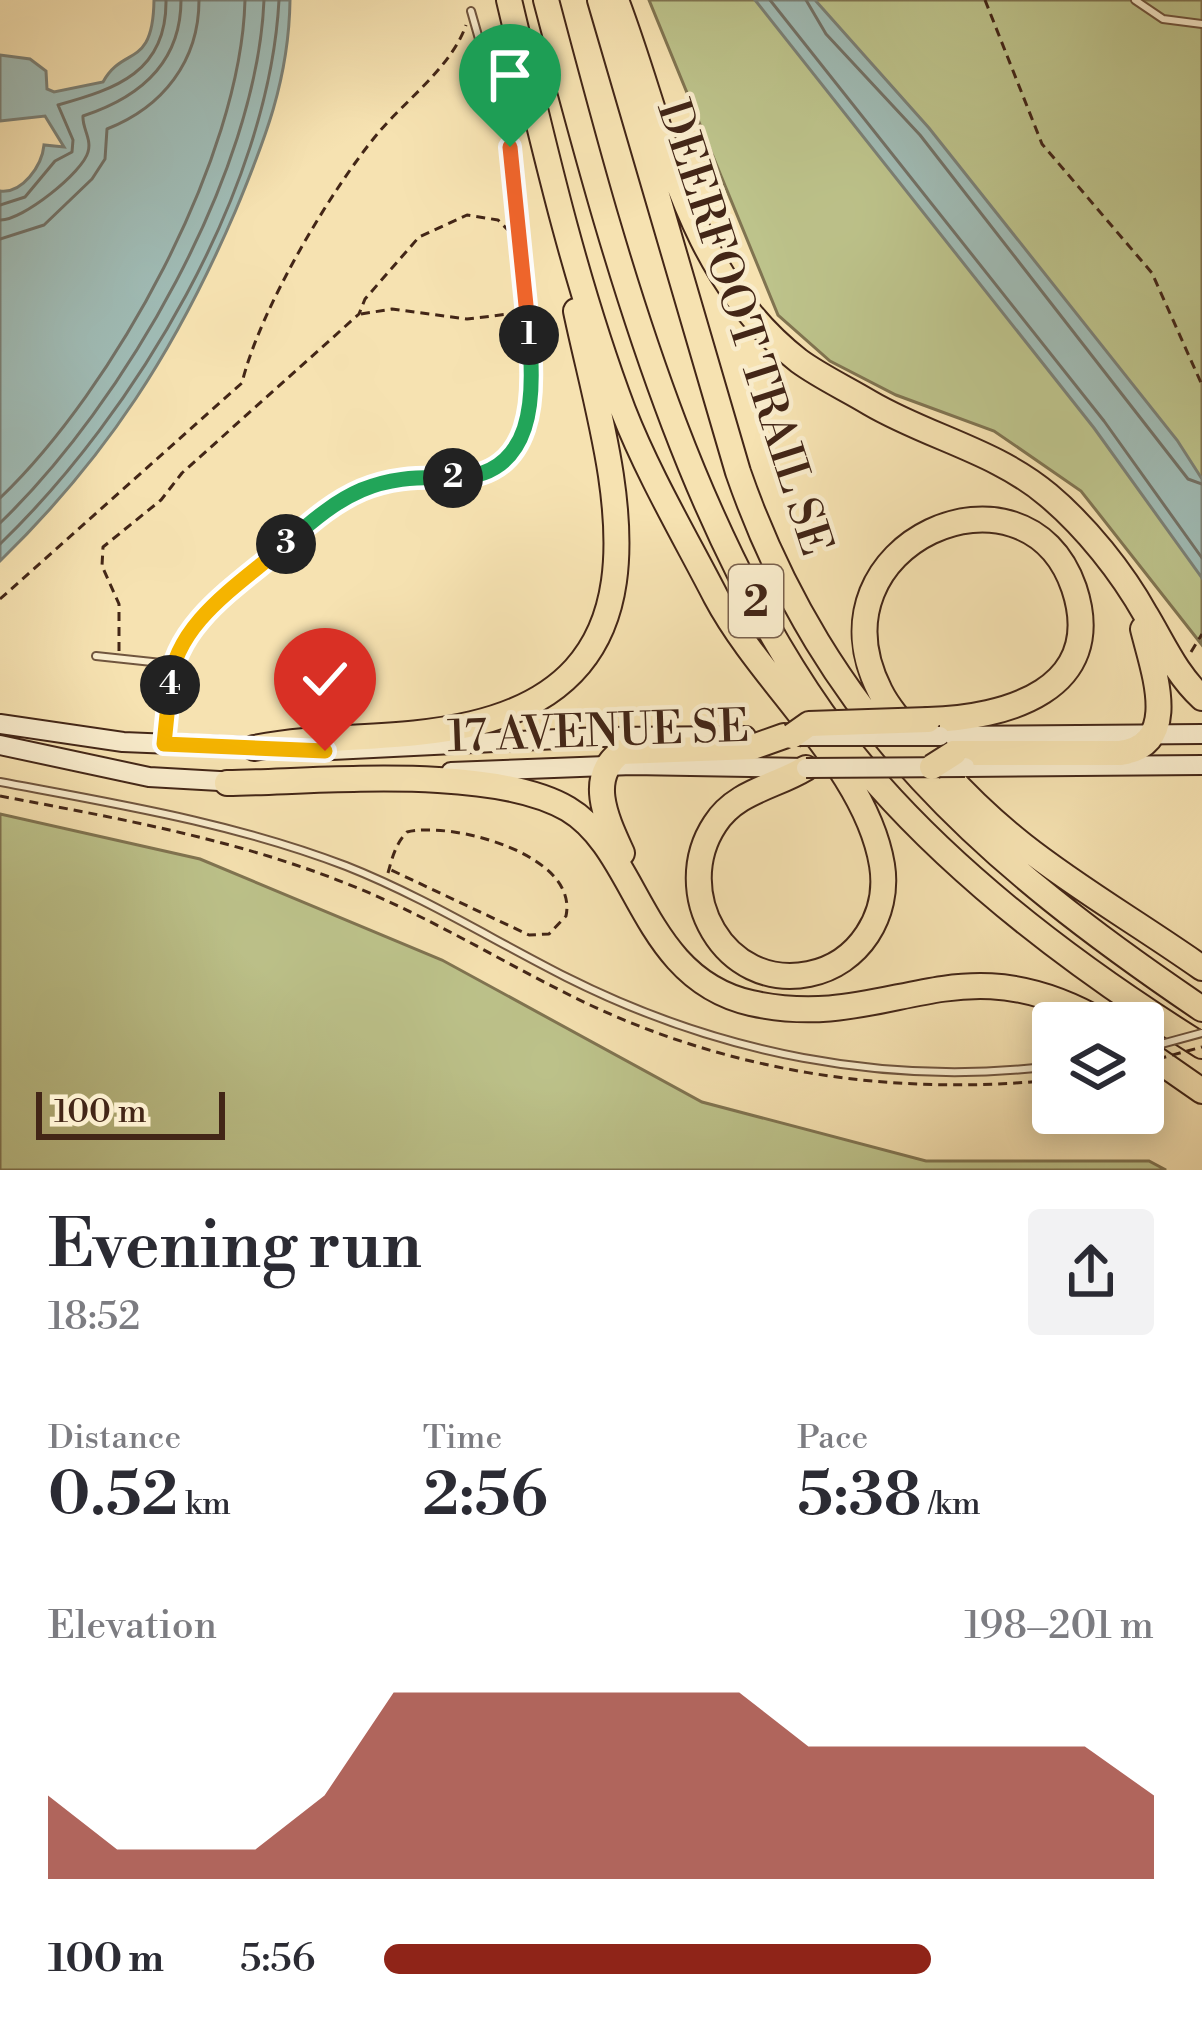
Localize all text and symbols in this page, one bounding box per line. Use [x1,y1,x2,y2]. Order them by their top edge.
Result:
pin [459,24,561,147]
icon: arrive [477,42,543,108]
street label: DEERFOOT TRAIL SE [643,93,844,562]
pin: 1 [499,305,559,365]
text: 1 [521,314,537,355]
pin: 2 [423,448,483,508]
text: 2 [443,457,463,498]
pin: 3 [256,514,316,574]
text: 3 [276,523,296,564]
road number: 2 [729,565,783,637]
pin [274,628,376,751]
icon: check [292,646,358,712]
pin: 4 [140,655,200,715]
text: 4 [159,664,181,705]
street label: 17 AVENUE SE [446,699,750,766]
map controls [1032,1002,1164,1134]
button: layers [1032,1002,1164,1134]
scale bar [36,1086,225,1139]
text: 100 m [54,1092,147,1133]
text: Evening run [48,1206,422,1289]
button: share [1028,1209,1154,1335]
text: 18:52 [48,1293,140,1342]
text: Distance [48,1418,181,1459]
text: Time [423,1418,502,1459]
text: Pace [797,1418,868,1459]
text: 0.52 [48,1459,178,1534]
text: 2:56 [423,1459,548,1534]
text: 5:38 [797,1459,921,1534]
text: km [178,1484,231,1525]
text: /km [921,1484,981,1525]
text: Elevation [48,1602,217,1651]
text: 198–201 m [964,1602,1154,1651]
text: 100 m [48,1935,164,1984]
text: 5:56 [240,1935,315,1984]

